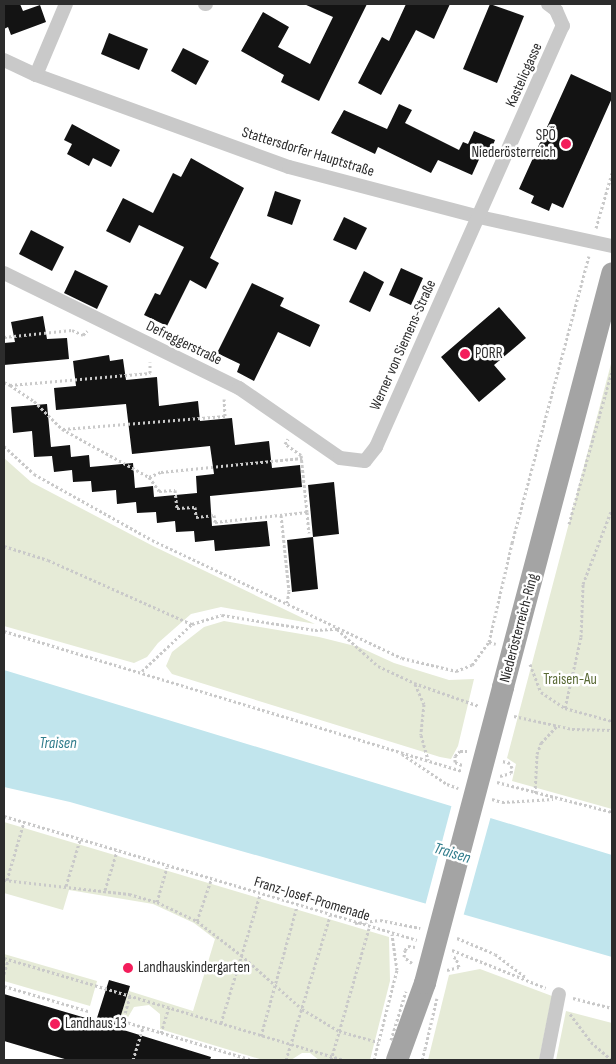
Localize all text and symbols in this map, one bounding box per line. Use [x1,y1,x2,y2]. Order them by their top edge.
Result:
street label: Kastelicgasse [502,40,546,110]
street label: Stattersdorfer Hauptstraße [240,123,376,181]
place label: SPÖ Niederösterreich [471,126,556,161]
marker: SPÖ Niederösterreich [560,138,572,150]
street label: Werner von Siemens-Straße [366,277,440,413]
street label: Defreggerstraße [143,317,225,369]
place label: PORR [475,345,503,363]
marker: PORR [459,348,471,360]
street label: Niederösterreich-Ring [496,571,542,685]
park label: Traisen-Au [543,671,597,689]
water label: Traisen [39,734,77,754]
water label: Traisen [431,839,473,869]
street label: Franz-Josef-Promenade [252,873,372,925]
place label: Landhauskindergarten [138,959,250,977]
marker: Landhauskindergarten [122,962,134,974]
place label: Landhaus 13 [65,1015,127,1033]
marker: Landhaus 13 [49,1018,61,1030]

